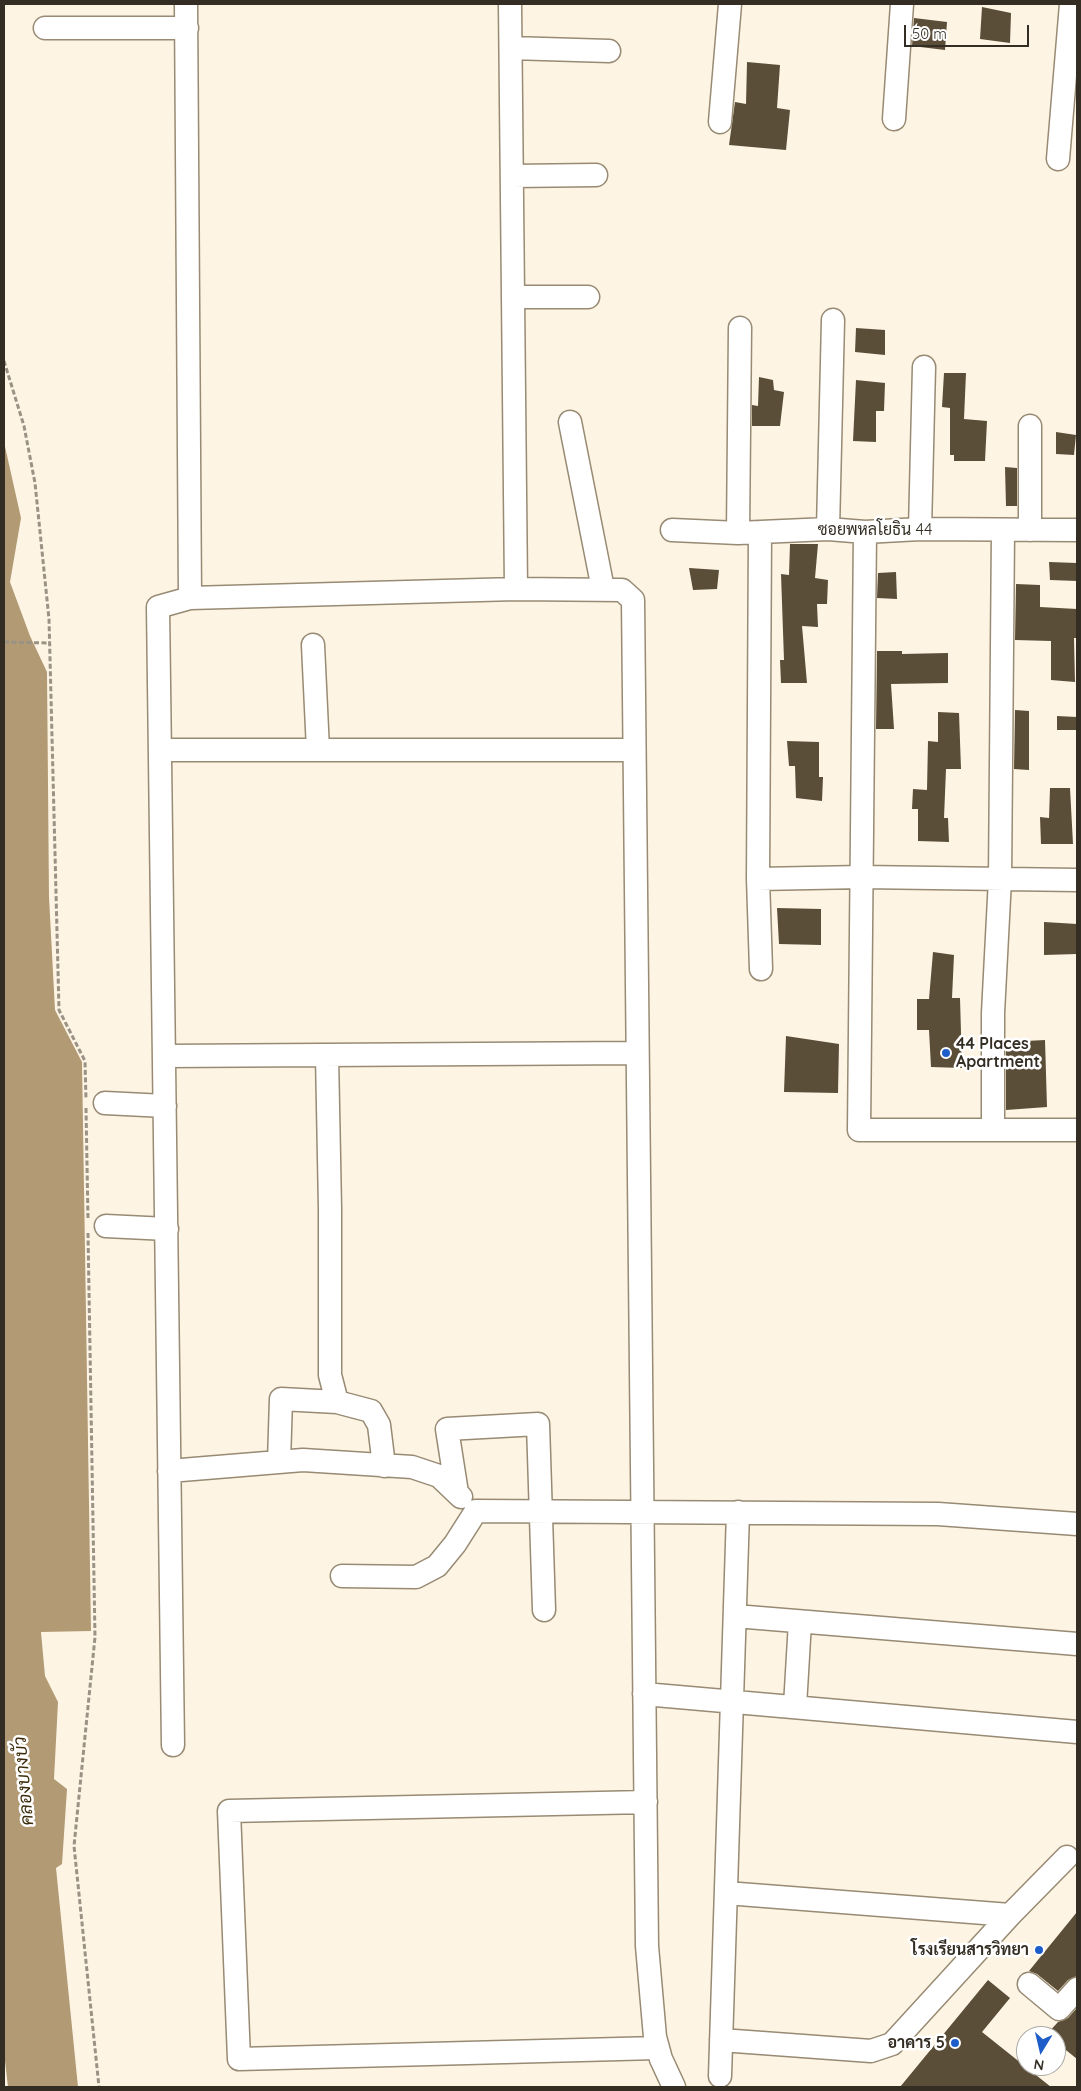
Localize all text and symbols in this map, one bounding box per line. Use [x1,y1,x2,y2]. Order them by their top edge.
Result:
scale bar [906,15,1031,47]
text: 50 m [912,24,947,43]
street label: ซอยพหลโยธิน 44 [818,520,932,540]
place label: 44 Places Apartment [956,1034,1040,1072]
marker: 44 Places Apartment [940,1047,952,1059]
water label: คลองบางบัว [9,1736,39,1826]
place label: โรงเรียนสารวิทยา [911,1940,1029,1960]
marker: โรงเรียนสารวิทยา [1033,1944,1045,1956]
north arrow [1016,2026,1066,2076]
place label: อาคาร 5 [887,2033,945,2053]
marker: อาคาร 5 [949,2037,961,2049]
text: N [1032,2055,1045,2075]

